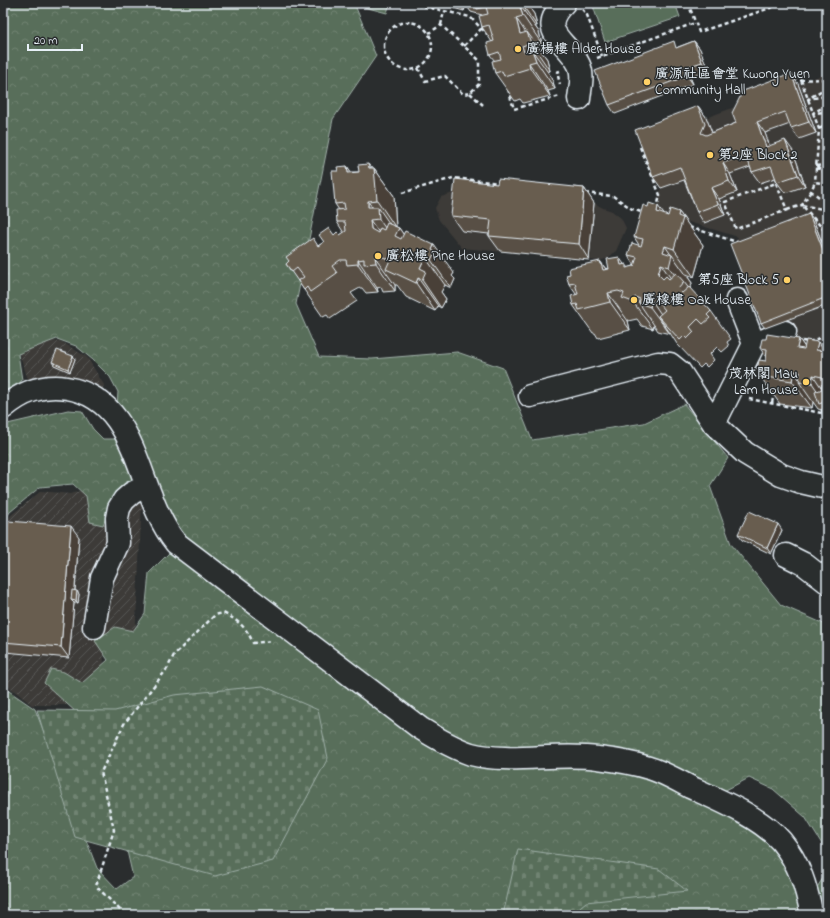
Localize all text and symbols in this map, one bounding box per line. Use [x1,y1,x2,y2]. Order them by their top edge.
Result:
scale bar [28,26,82,52]
text: 20 m [34,32,57,50]
place label: 廣楊樓 Alder House [526,39,642,60]
marker: 廣楊樓 Alder House [513,44,523,54]
place label: 廣源社區會堂 Kwong Yuen Community Hall [655,64,810,102]
marker: 廣源社區會堂 Kwong Yuen Community Hall [642,77,652,87]
place label: 第2座 Block 2 [718,145,798,166]
marker: 第2座 Block 2 [705,150,715,160]
place label: 廣松樓 Pine House [386,246,495,267]
marker: 廣松樓 Pine House [373,251,383,261]
place label: 第5座 Block 5 [697,270,779,291]
marker: 第5座 Block 5 [782,275,792,285]
place label: 廣橡樓 Oak House [642,290,751,311]
marker: 廣橡樓 Oak House [629,295,639,305]
place label: 茂林閣 Mau Lam House [728,364,799,401]
marker: 茂林閣 Mau Lam House [801,377,811,387]

